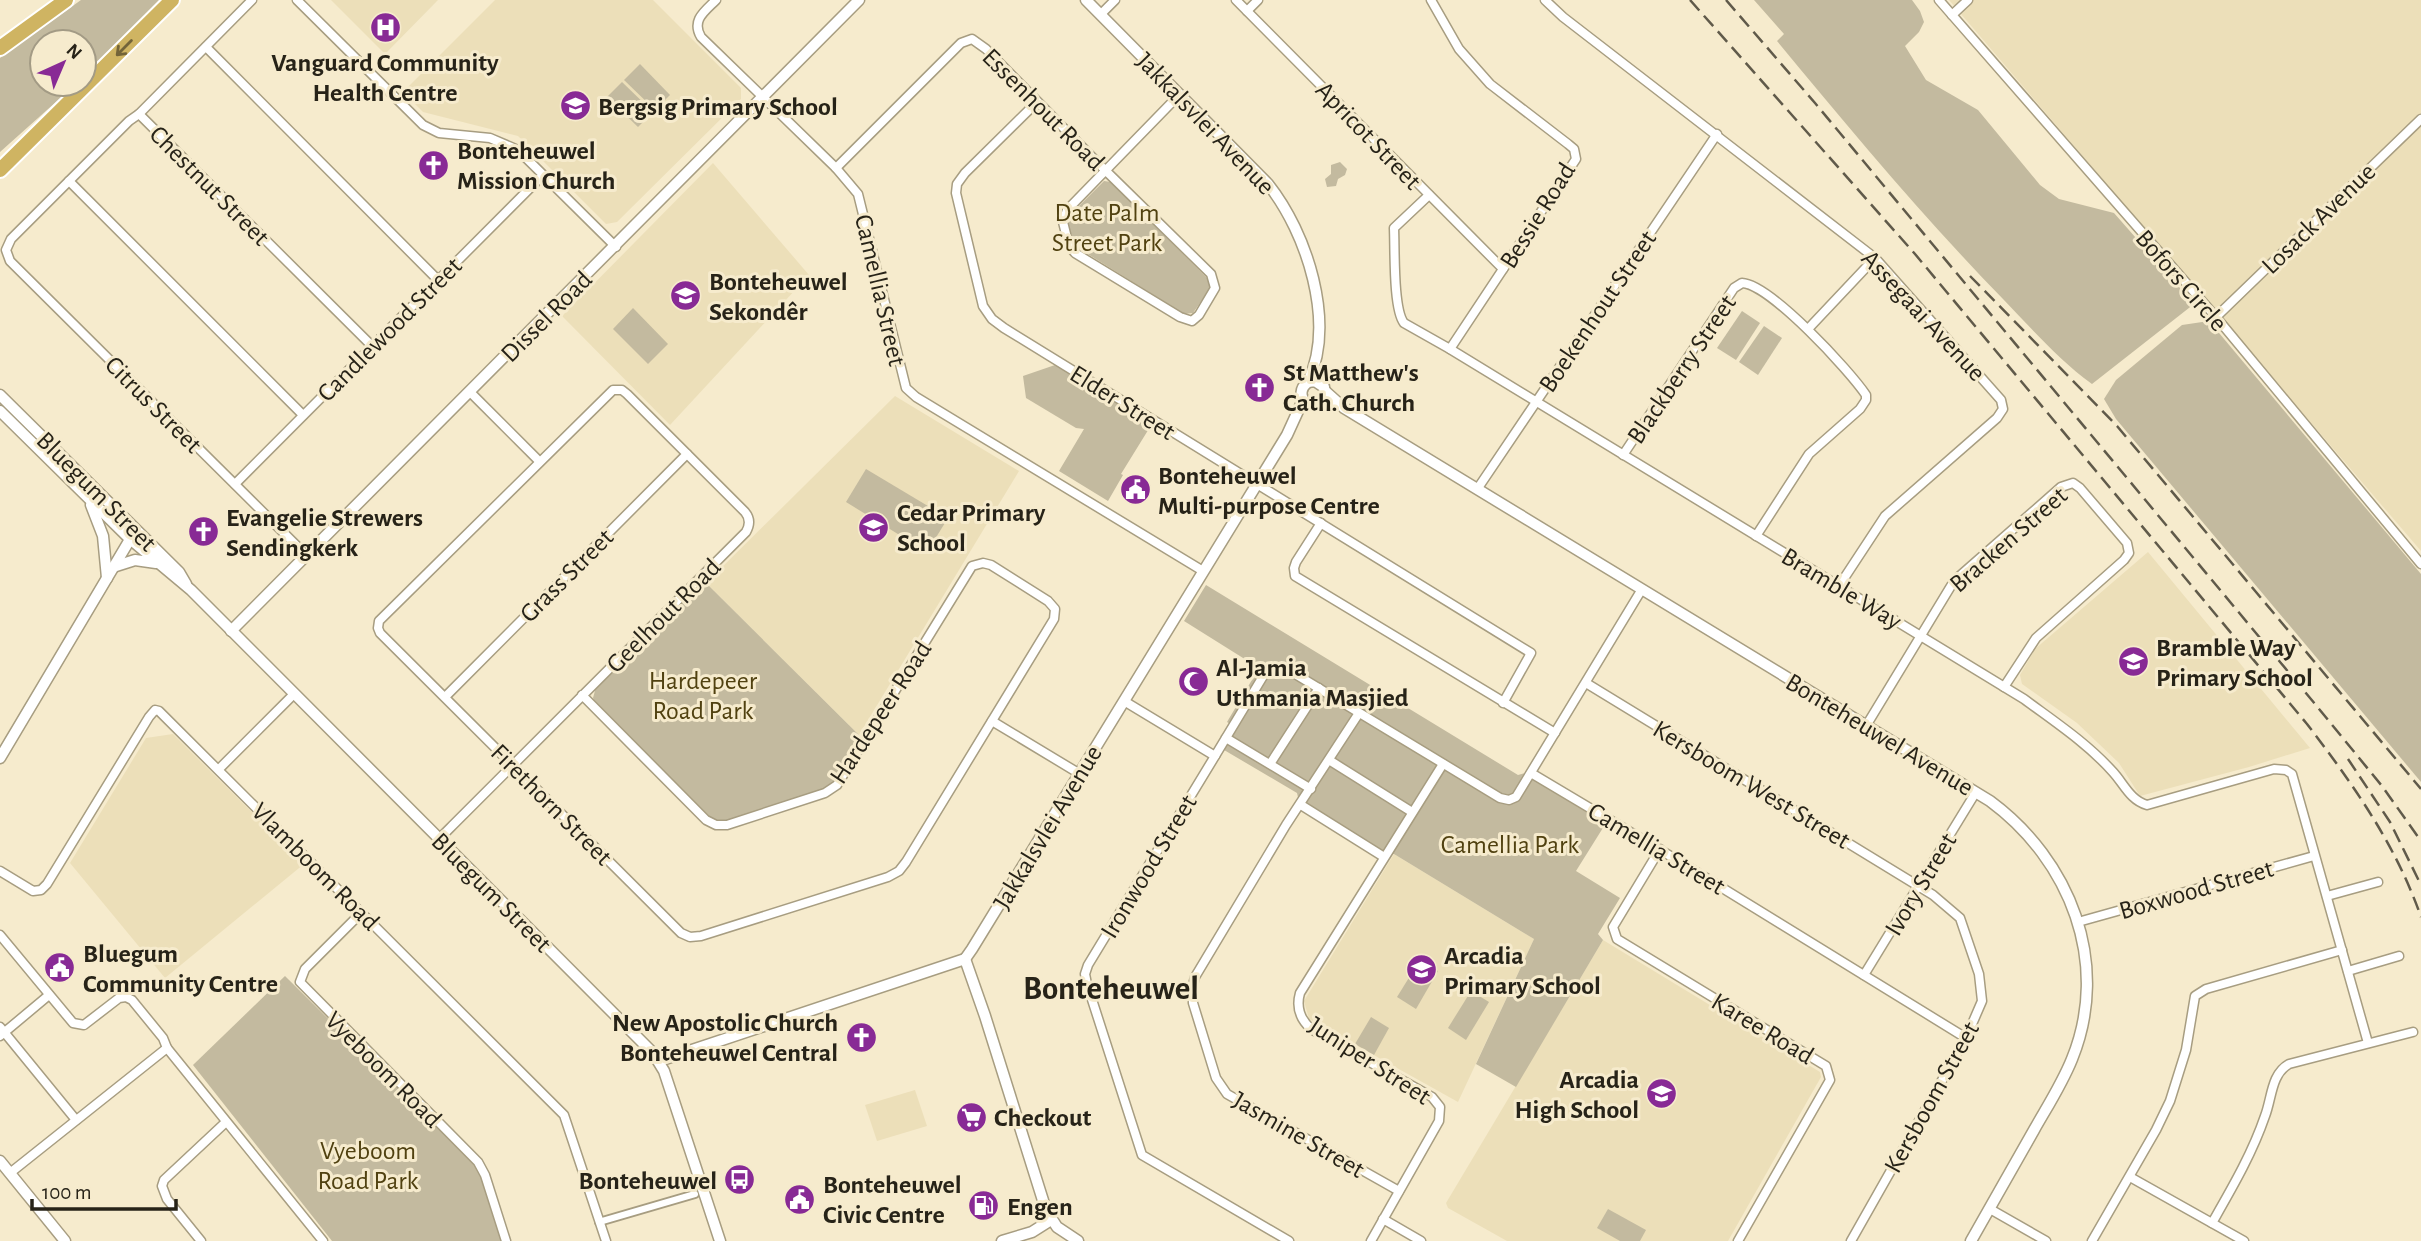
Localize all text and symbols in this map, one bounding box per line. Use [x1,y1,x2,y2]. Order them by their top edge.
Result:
hospital icon: Vanguard Community Health Centre [368,10,402,44]
north arrow [28,28,98,98]
text: N [62,40,85,63]
one-way arrow [115,40,132,57]
street label: Essenhout Road [977,44,1109,176]
street label: Jakkalsvlei Avenue [1131,48,1279,200]
place label: Vanguard Community Health Centre [271,50,499,106]
street label: Apricot Street [1311,77,1426,195]
school or university icon: Bergsig Primary School [558,89,592,123]
place label: Bergsig Primary School [598,94,838,120]
street label: Chestnut Street [144,121,274,251]
place label: Bonteheuwel Mission Church [457,138,615,194]
church icon: Bonteheuwel Mission Church [417,148,451,182]
street label: Bessie Road [1495,158,1580,273]
street label: Losack Avenue [2257,158,2381,279]
park label: Date Palm Street Park [1052,200,1162,256]
street label: Camellia Street [850,212,910,369]
street label: Bofors Circle [2131,225,2232,336]
street label: Boekenhout Street [1534,226,1661,397]
street label: Assegaai Avenue [1856,245,1990,386]
street label: Candlewood Street [313,253,467,407]
street label: Dissel Road [496,266,597,367]
place label: Bonteheuwel Sekondêr [709,269,847,325]
school or university icon: Bonteheuwel Sekondêr [669,279,703,313]
street label: Blackberry Street [1623,290,1741,449]
street label: Citrus Street [100,351,207,458]
street label: Elder Street [1065,360,1180,445]
place label: St Matthew's Cath. Church [1283,360,1419,416]
church icon: St Matthew's Cath. Church [1243,370,1277,404]
street label: Bluegum Street [31,427,161,557]
place label: Bonteheuwel Multi-purpose Centre [1158,463,1380,519]
public building icon: Bonteheuwel Multi-purpose Centre [1118,473,1152,507]
street label: Bracken Street [1945,482,2072,598]
place label: Cedar Primary School [897,500,1046,556]
place label: Evangelie Strewers Sendingkerk [226,505,423,561]
school or university icon: Cedar Primary School [857,510,891,544]
church icon: Evangelie Strewers Sendingkerk [186,515,220,549]
street label: Grass Street [515,524,618,627]
street label: Bramble Way [1777,543,1906,635]
street label: Geelhout Road [602,554,726,678]
place label: Bramble Way Primary School [2156,635,2313,691]
street label: Hardepeer Road [825,637,937,789]
school or university icon: Bramble Way Primary School [2116,645,2150,679]
place label: Al-Jamia Uthmania Masjied [1216,655,1409,711]
mosque icon: Al-Jamia Uthmania Masjied [1176,665,1210,699]
park label: Hardepeer Road Park [649,668,758,724]
street label: Bonteheuwel Avenue [1781,669,1978,801]
street label: Kersboom West Street [1648,716,1855,854]
street label: Firethorn Street [486,739,617,870]
street label: Jakkalsvlei Avenue [989,741,1107,914]
street label: Ironwood Street [1096,790,1202,943]
street label: Vlamboom Road [246,798,384,936]
street label: Camellia Street [1583,798,1729,900]
street label: Bluegum Street [426,828,556,958]
street label: Ivory Street [1880,829,1962,940]
park label: Camellia Park [1441,832,1579,858]
street label: Boxwood Street [2116,856,2276,924]
place label: Bluegum Community Centre [83,941,278,997]
place label: Arcadia Primary School [1444,943,1601,999]
public building icon: Bluegum Community Centre [43,951,77,985]
school or university icon: Arcadia Primary School [1404,953,1438,987]
district label: Bonteheuwel [1023,973,1199,1006]
street label: Karee Road [1707,988,1818,1069]
street label: Vyeboom Road [320,1007,446,1133]
place label: New Apostolic Church Bonteheuwel Central [612,1010,838,1066]
street label: Juniper Street [1304,1012,1435,1110]
street label: Kersboom Street [1880,1017,1984,1178]
church icon: New Apostolic Church Bonteheuwel Central [844,1020,878,1054]
place label: Arcadia High School [1515,1067,1639,1123]
school or university icon: Arcadia High School [1645,1077,1679,1111]
street label: Jasmine Street [1228,1087,1369,1183]
supermarket icon: Checkout [954,1100,988,1134]
place label: Checkout [994,1105,1091,1131]
park label: Vyeboom Road Park [318,1138,419,1194]
bus stop icon: Bonteheuwel [723,1163,757,1197]
scale bar [32,1168,175,1212]
place label: Bonteheuwel [579,1168,717,1194]
place label: Bonteheuwel Civic Centre [823,1172,961,1228]
text: 100 m [42,1182,92,1203]
public building icon: Bonteheuwel Civic Centre [783,1182,817,1216]
fuel station icon: Engen [967,1189,1001,1223]
place label: Engen [1007,1194,1073,1220]

